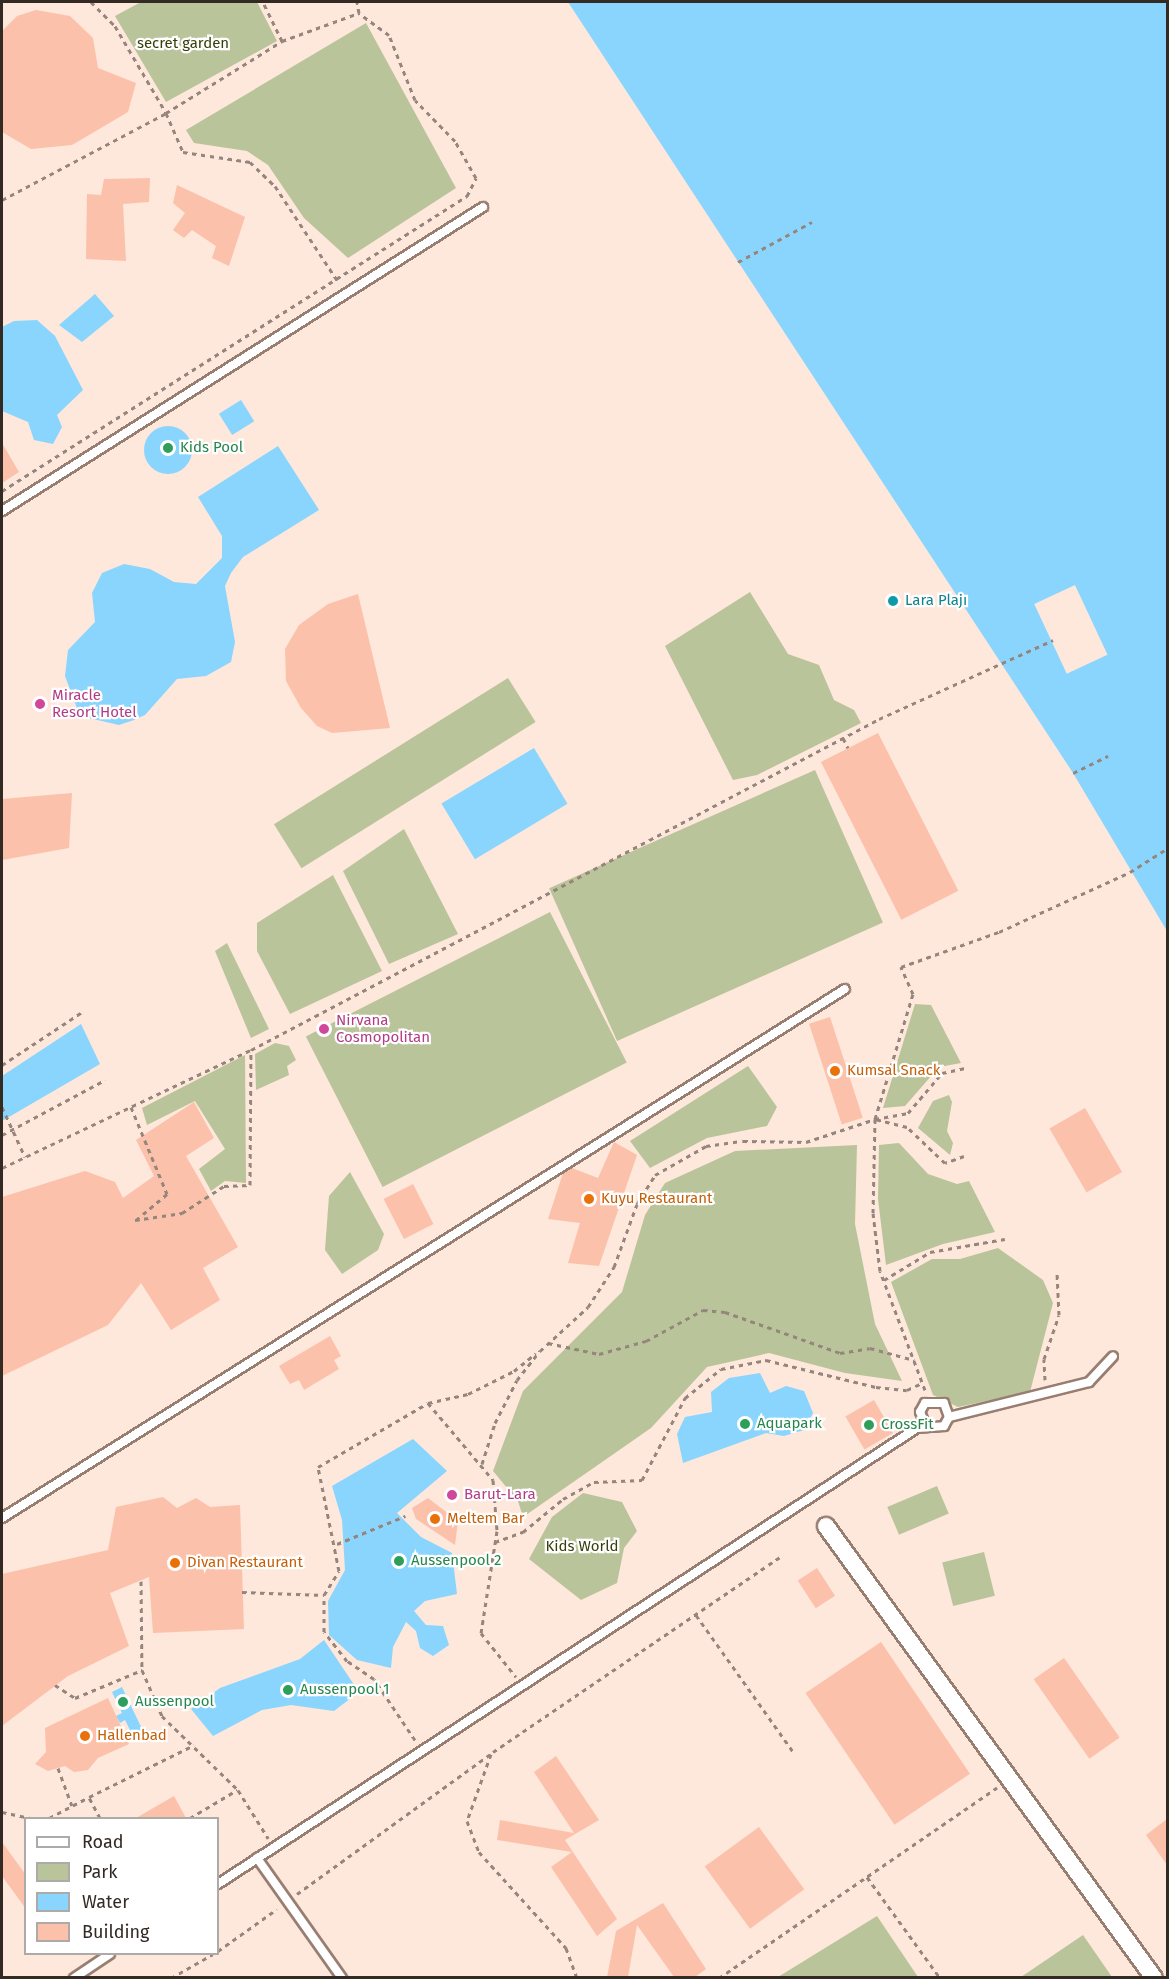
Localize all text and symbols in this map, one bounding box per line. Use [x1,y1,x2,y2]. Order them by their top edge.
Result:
park label: secret garden [137,35,229,53]
place label: Kids Pool [180,439,243,457]
marker: Kids Pool [161,441,175,455]
place label: Lara Plajı [905,592,967,610]
marker: Lara Plajı [886,594,900,608]
place label: Miracle Resort Hotel [52,686,137,721]
marker: Miracle Resort Hotel [33,697,47,711]
place label: Nirvana Cosmopolitan [336,1011,430,1046]
marker: Nirvana Cosmopolitan [317,1022,331,1036]
place label: Kumsal Snack [847,1062,940,1080]
marker: Kumsal Snack [828,1064,842,1078]
place label: Kuyu Restaurant [601,1190,712,1208]
marker: Kuyu Restaurant [582,1192,596,1206]
place label: Aquapark [757,1415,822,1433]
place label: CrossFit [881,1416,934,1434]
marker: Aquapark [738,1417,752,1431]
marker: CrossFit [862,1418,876,1432]
place label: Barut-Lara [464,1486,536,1504]
marker: Barut-Lara [445,1488,459,1502]
place label: Meltem Bar [447,1510,525,1528]
marker: Meltem Bar [428,1512,442,1526]
park label: Kids World [545,1538,619,1556]
place label: Aussenpool 2 [411,1552,501,1570]
place label: Divan Restaurant [187,1554,303,1572]
marker: Aussenpool 2 [392,1554,406,1568]
marker: Divan Restaurant [168,1556,182,1570]
place label: Aussenpool 1 [300,1681,389,1699]
marker: Aussenpool 1 [281,1683,295,1697]
place label: Aussenpool [135,1693,214,1711]
marker: Aussenpool [116,1695,130,1709]
place label: Hallenbad [97,1727,167,1745]
marker: Hallenbad [78,1729,92,1743]
legend [24,1817,219,1955]
text: Road [82,1831,124,1853]
text: Park [82,1861,117,1883]
text: Water [82,1891,129,1913]
text: Building [82,1921,149,1943]

